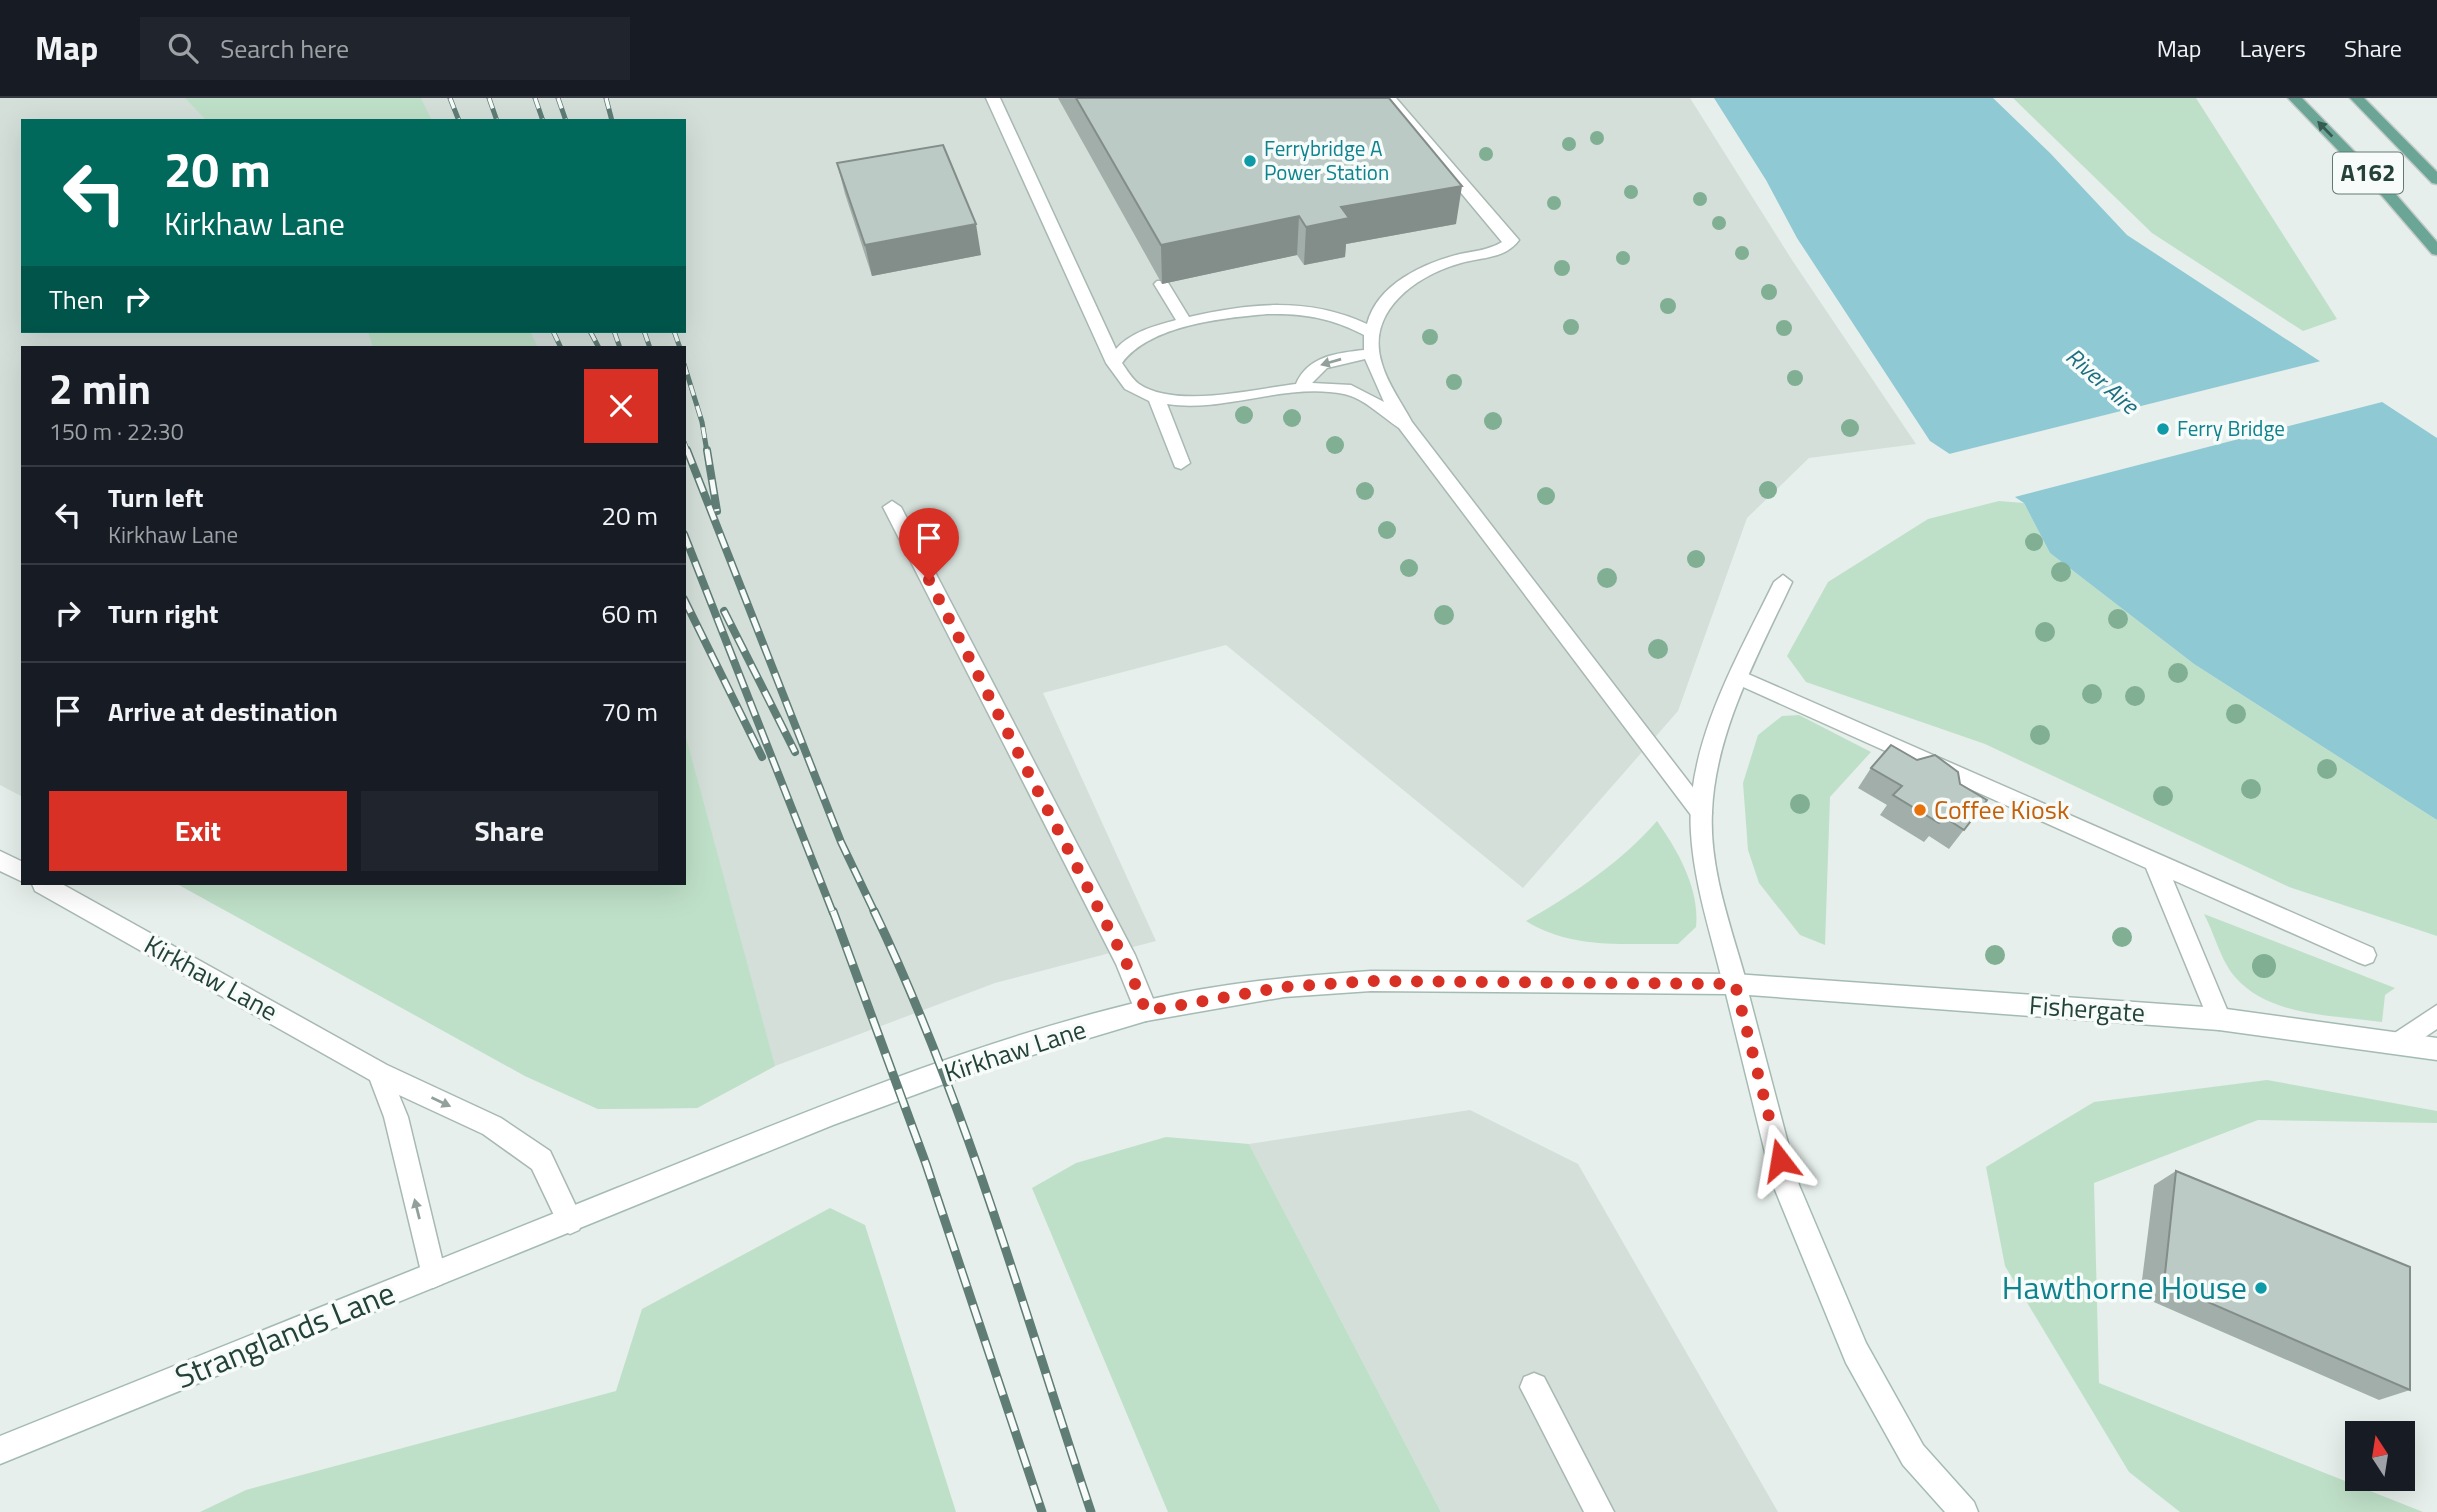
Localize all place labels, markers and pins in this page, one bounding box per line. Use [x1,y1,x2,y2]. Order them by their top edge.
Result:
place label: Ferrybridge A Power Station [1264,132,1389,188]
marker: Ferrybridge A Power Station [1242,153,1258,169]
place label: Ferry Bridge [2177,412,2285,444]
marker: Ferry Bridge [2155,421,2171,437]
pin [899,508,959,580]
place label: Coffee Kiosk [1934,790,2069,829]
marker: Coffee Kiosk [1912,802,1928,818]
place label: Hawthorne House [2002,1263,2247,1311]
marker: Hawthorne House [2253,1280,2269,1296]

